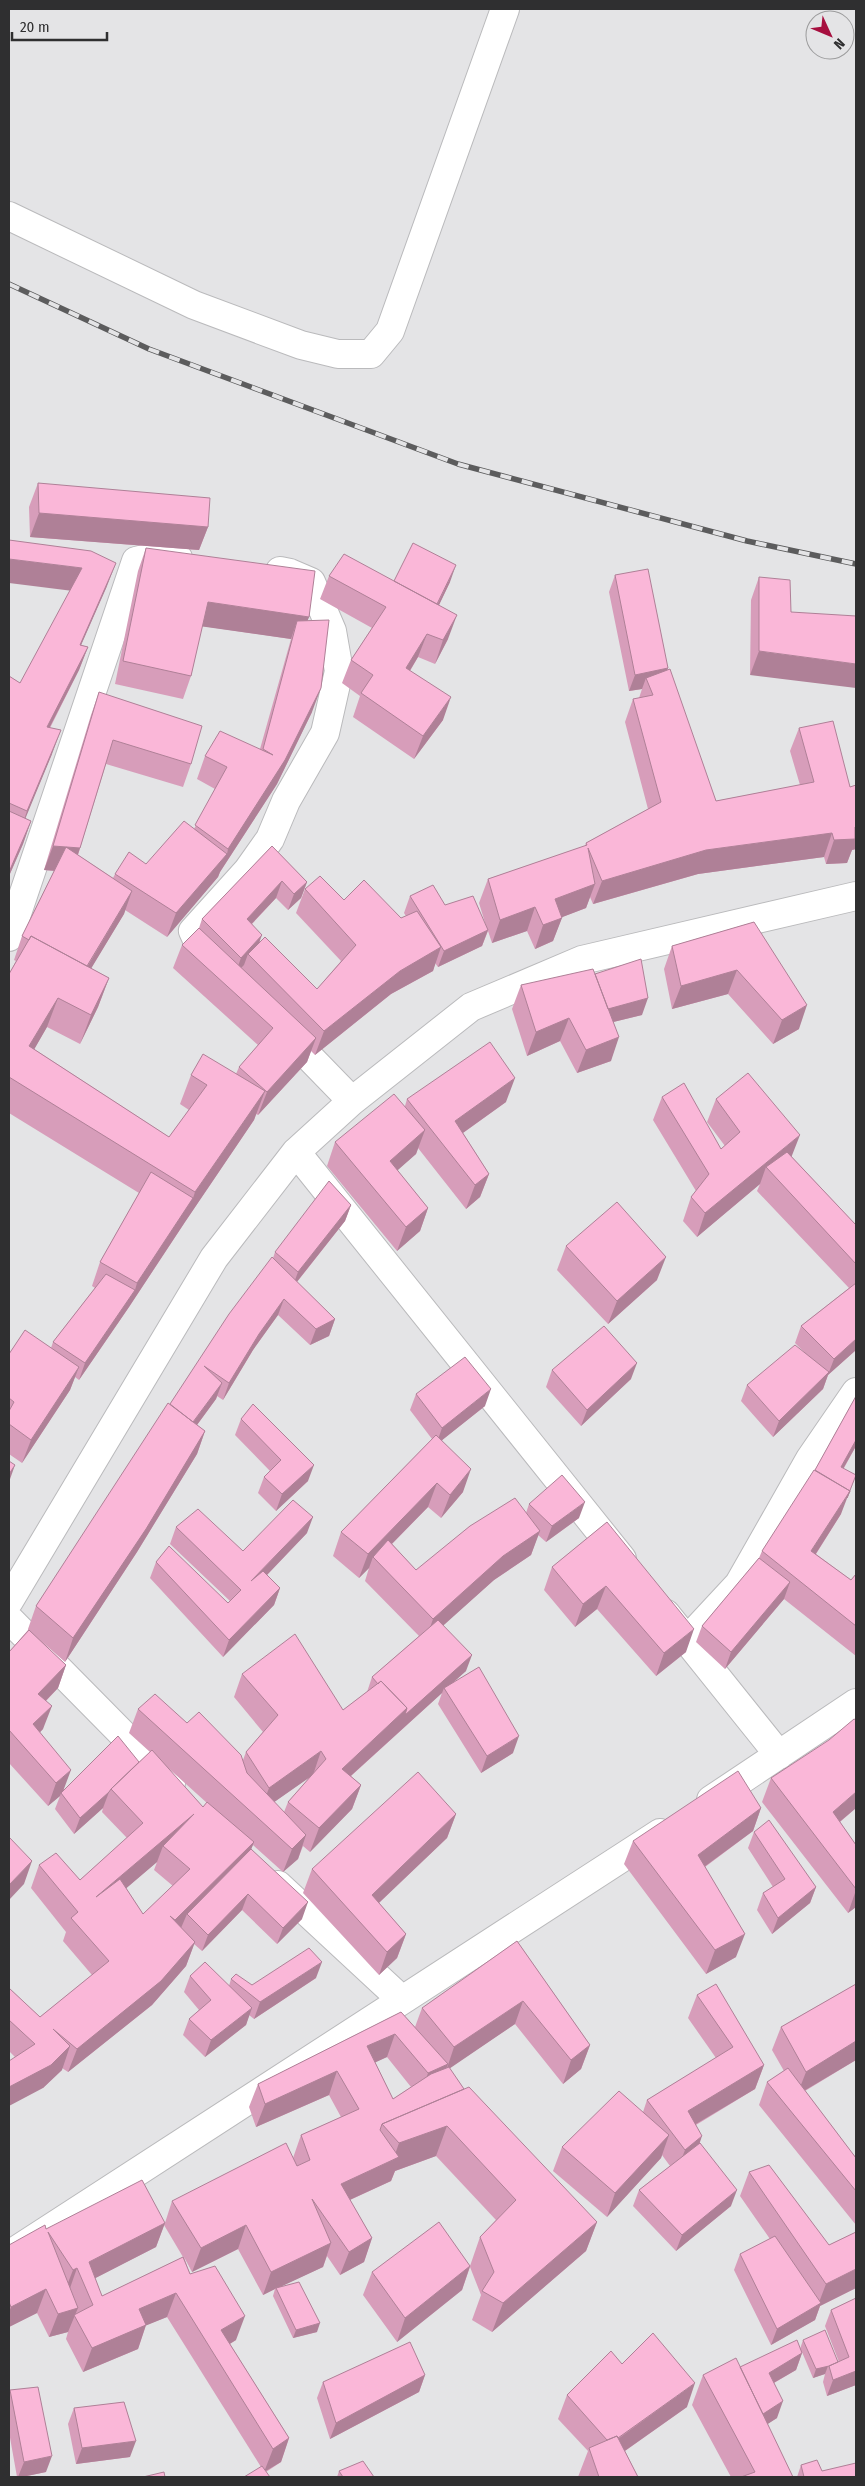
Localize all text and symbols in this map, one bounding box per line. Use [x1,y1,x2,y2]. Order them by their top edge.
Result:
scale bar [12,10,108,42]
north arrow [805,10,855,60]
text: 20 m [20,18,50,36]
text: N [830,35,848,53]

